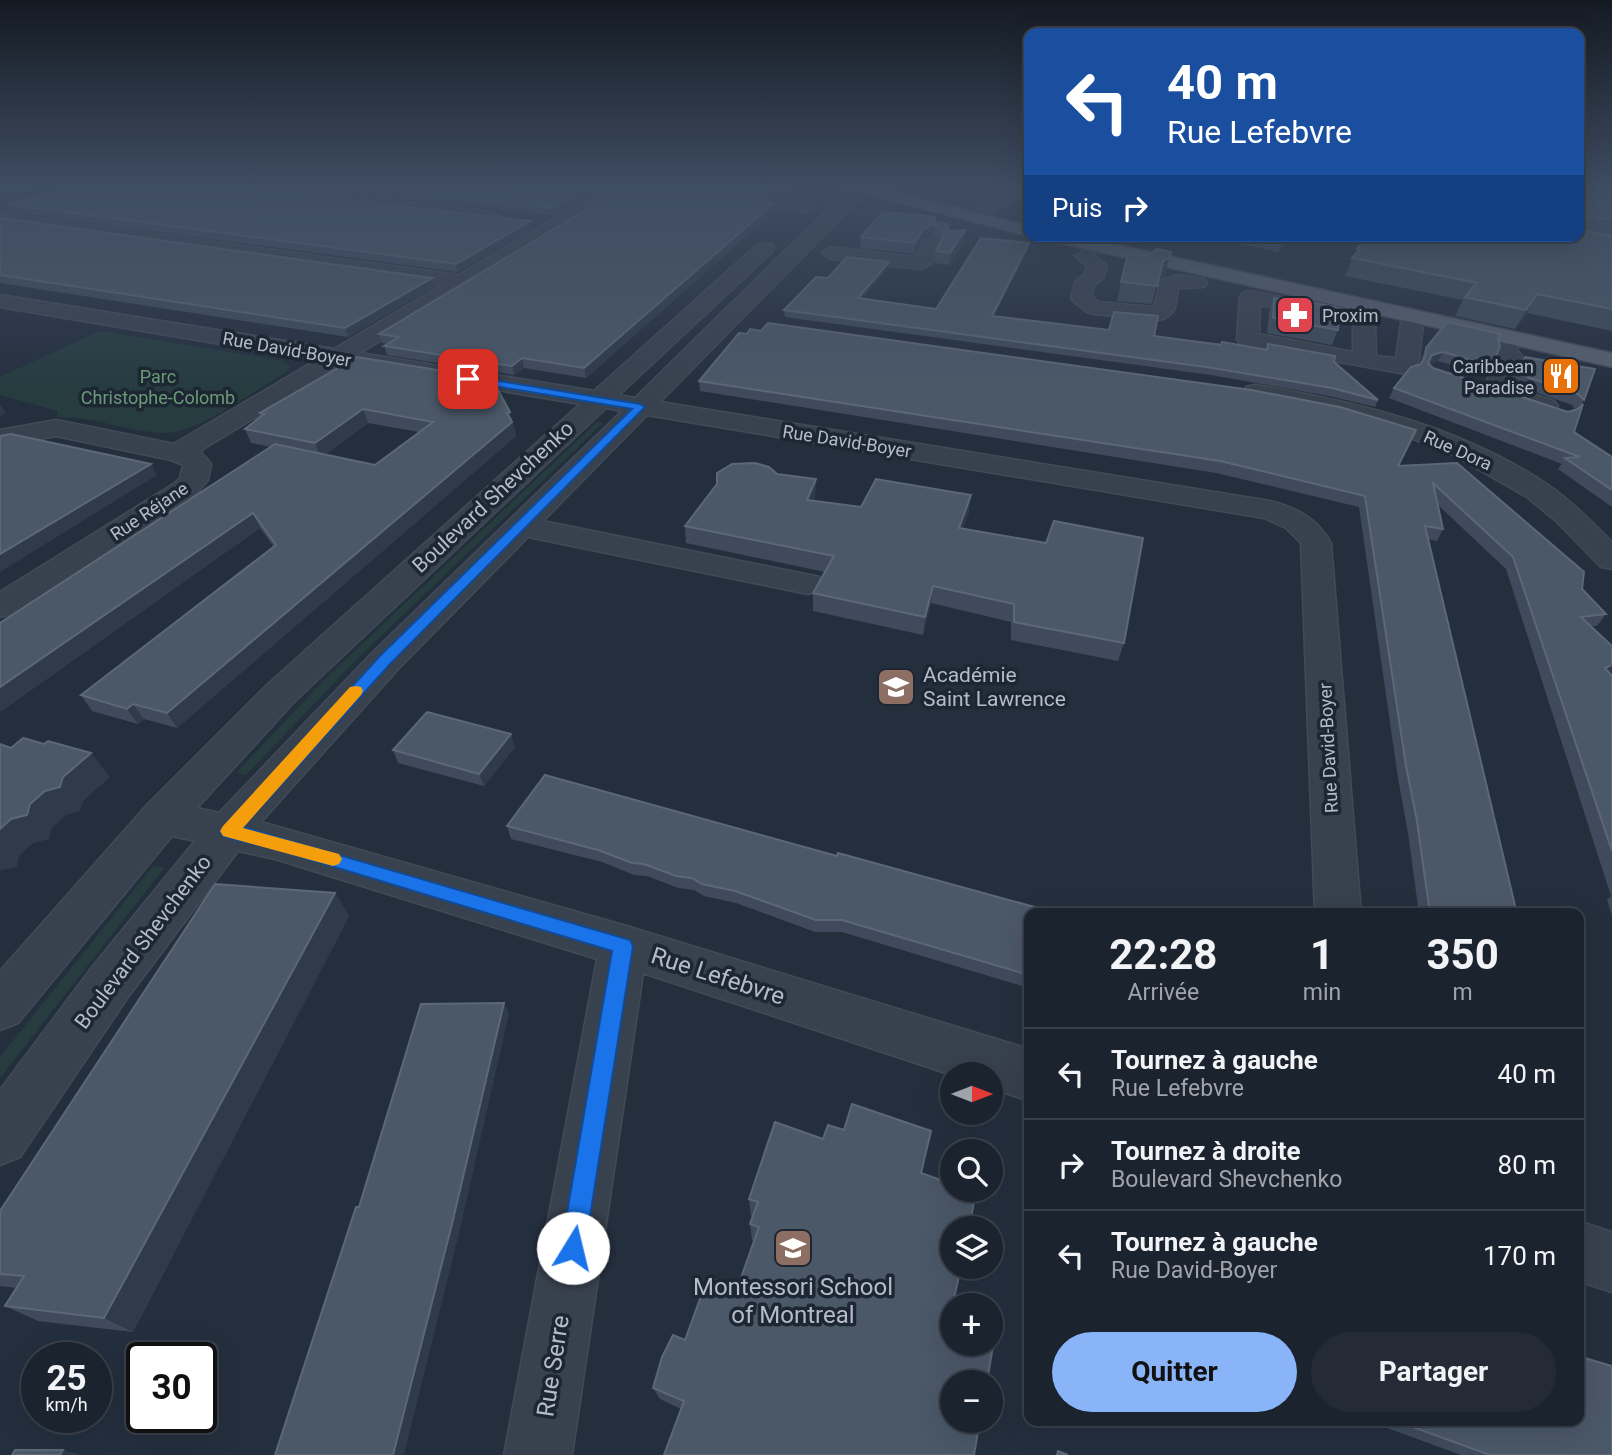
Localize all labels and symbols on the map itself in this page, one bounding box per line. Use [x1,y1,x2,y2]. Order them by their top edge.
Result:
pharmacy icon: Proxim [1274,294,1316,336]
place label: Proxim [1322,305,1378,326]
street label: Rue David-Boyer [221,327,353,371]
pin [438,349,498,409]
restaurant icon: Caribbean Paradise [1540,355,1582,397]
place label: Caribbean Paradise [1453,356,1534,398]
park label: Parc Christophe-Colomb [81,366,235,408]
street label: Boulevard Shevchenko [408,416,578,578]
street label: Rue David-Boyer [781,420,913,462]
street label: Rue Dora [1421,426,1495,474]
street label: Rue Réjane [106,477,192,545]
place label: Académie Saint Lawrence [923,663,1066,711]
school or university icon: Académie Saint Lawrence [875,666,917,708]
street label: Rue David-Boyer [1314,682,1342,814]
street label: Boulevard Shevchenko [70,850,216,1034]
street label: Rue Lefebvre [648,941,788,1011]
north arrow [940,1062,1003,1125]
position arrow [536,1211,610,1285]
school or university icon: Montessori School of Montreal [772,1227,814,1269]
place label: Montessori School of Montreal [693,1273,893,1329]
street label: Rue Serre [531,1313,575,1419]
speed limit sign: 30 [126,1342,217,1433]

